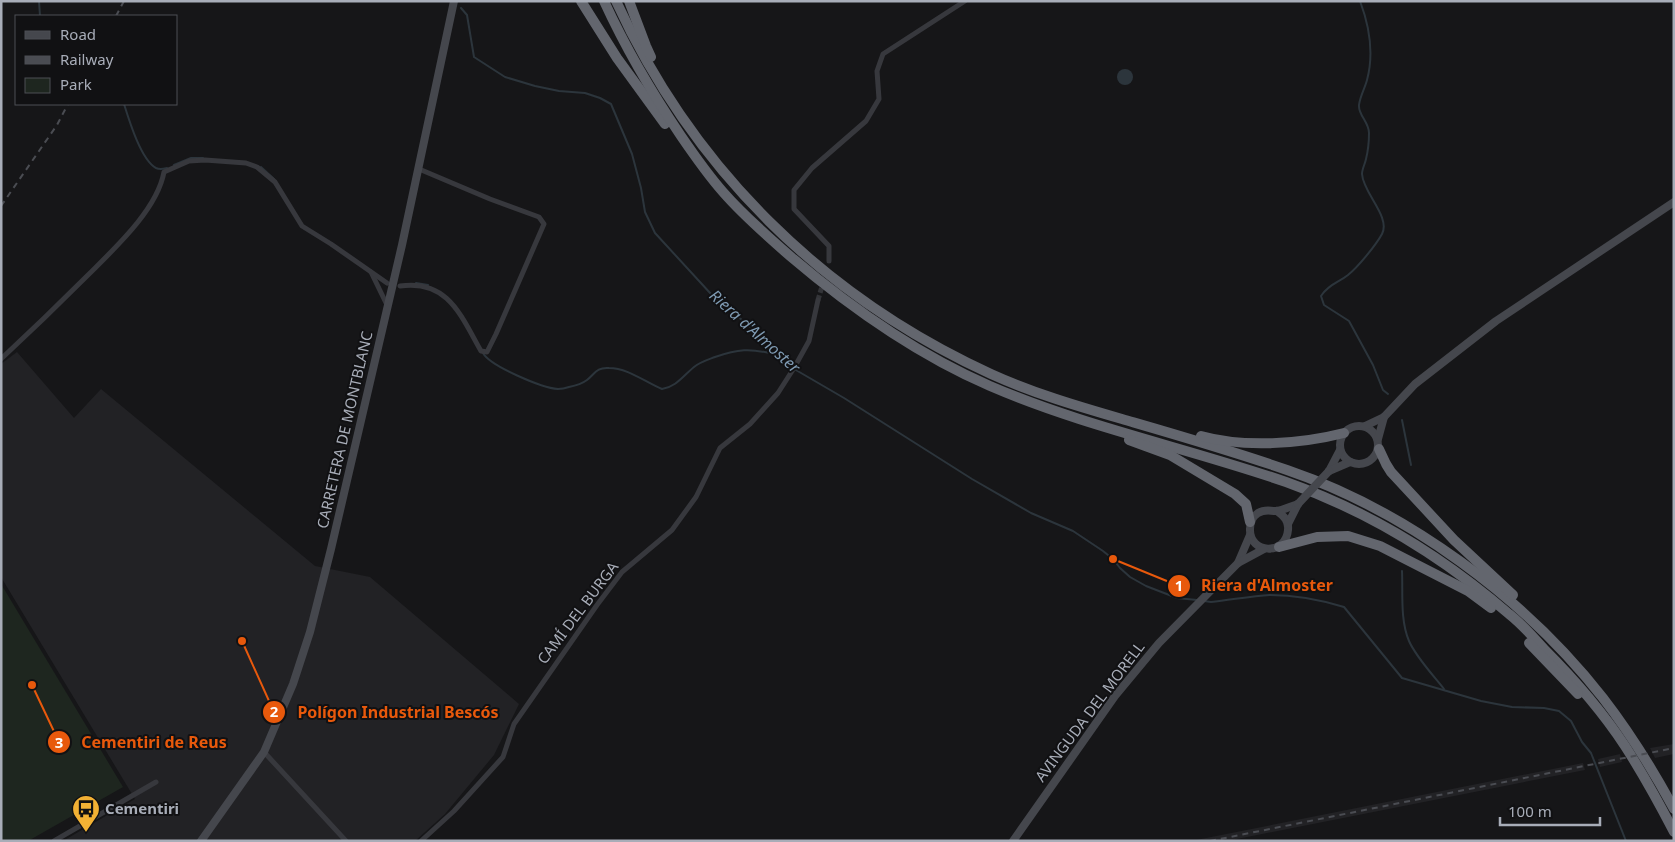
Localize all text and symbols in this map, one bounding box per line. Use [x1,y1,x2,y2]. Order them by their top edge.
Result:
legend [15,15,178,105]
text: Road [60,24,96,44]
text: Railway [60,49,114,69]
text: Park [60,74,92,94]
water label: Riera d'Almoster [705,284,806,378]
street label: CARRETERA DE MONTBLANC [312,329,377,530]
street label: CAMÍ DEL BURGA [532,557,623,668]
callout: Riera d'Almoster [1166,570,1343,601]
text: Riera d'Almoster [1201,574,1333,596]
text: 1 [1175,575,1183,595]
street label: AVINGUDA DEL MORELL [1030,637,1148,785]
callout: Polígon Industrial Bescós [262,696,508,727]
text: 2 [270,701,279,721]
text: Polígon Industrial Bescós [297,701,499,723]
callout: Cementiri de Reus [46,727,237,758]
text: Cementiri de Reus [81,731,227,753]
text: 3 [55,732,63,752]
bus stop icon: Cementiri [71,794,101,833]
scale bar [1500,794,1600,826]
place label: Cementiri [105,798,179,818]
text: 100 m [1508,801,1552,821]

